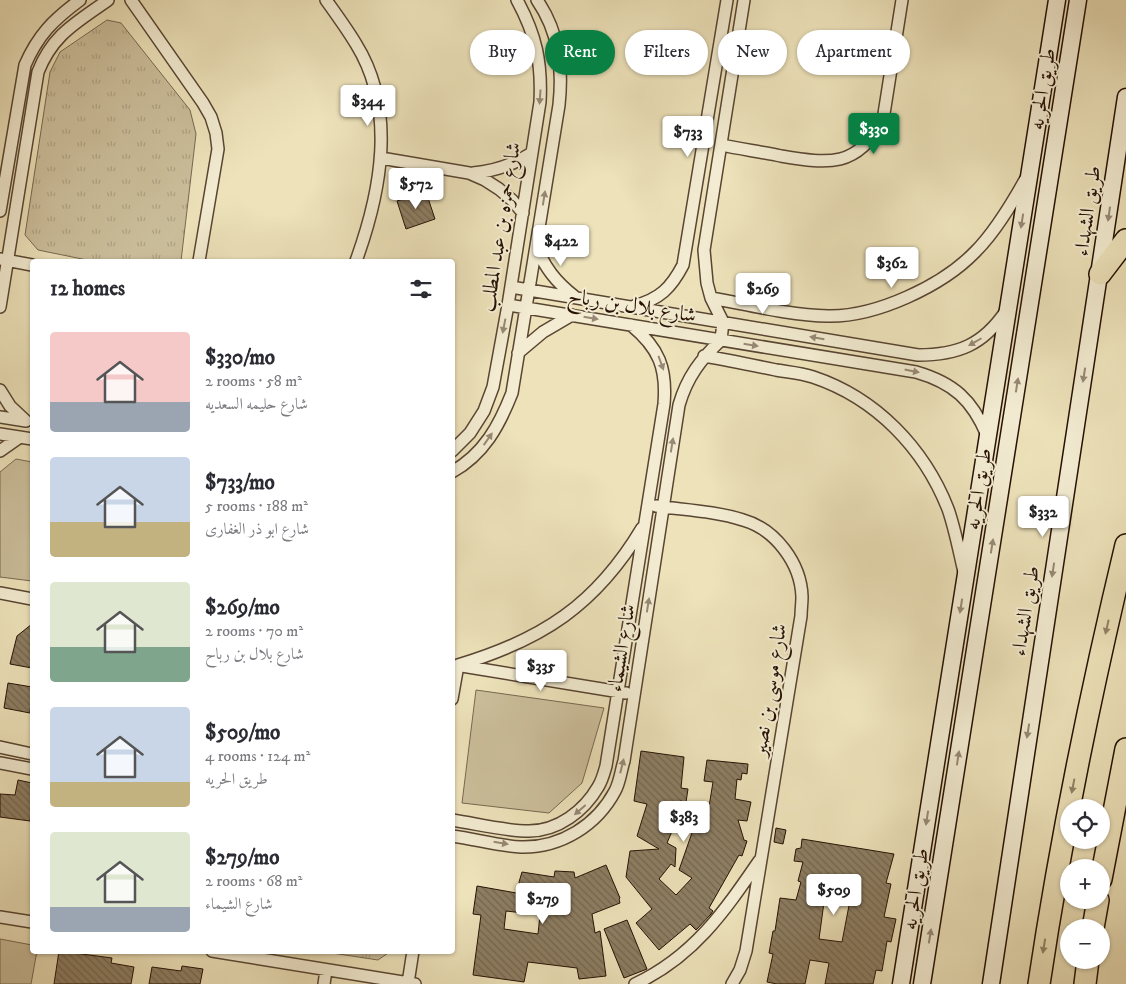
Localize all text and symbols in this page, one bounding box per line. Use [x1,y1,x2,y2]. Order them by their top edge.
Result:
chip: Buy [470,30,535,75]
chip: Rent [545,30,615,75]
chip: Filters [625,30,708,75]
chip: New [718,30,787,75]
chip: Apartment [797,30,910,75]
street label: طريق الحريه [1024,46,1062,132]
pin: $344 [338,84,398,127]
one-way arrow [536,89,544,105]
text: $344 [351,91,385,111]
pin: $330 [844,112,904,155]
pin: $733 [658,116,718,158]
text: $330 [859,119,889,139]
text: $733 [673,122,703,142]
street label: شارع حمزه بن عبد المطلب [475,140,531,314]
street label: طريق الشهداء [1069,164,1107,258]
pin: $572 [386,168,446,210]
text: $572 [400,174,432,194]
one-way arrow [540,190,548,206]
one-way arrow [1105,207,1113,223]
one-way arrow [1017,213,1025,229]
pin: $422 [531,224,591,267]
text: $422 [544,231,578,251]
pin: $362 [862,246,922,289]
text: $362 [877,253,907,273]
pin: $269 [733,272,793,315]
icon: filters [407,275,435,303]
text: 12 homes [50,276,125,302]
text: $269 [747,279,779,299]
street label: شارع بلال بن رباح [565,283,698,334]
one-way arrow [583,315,599,323]
one-way arrow [500,319,508,335]
one-way arrow [808,333,824,341]
one-way arrow [968,338,981,347]
one-way arrow [744,341,760,349]
text: $330/mo [205,345,275,371]
icon: home [90,352,150,412]
one-way arrow [657,356,665,371]
one-way arrow [904,367,919,375]
one-way arrow [1080,367,1088,383]
text: 2 rooms · 58 m² [205,371,302,391]
one-way arrow [1013,377,1021,393]
text: شارع حليمه السعديه [205,394,308,414]
one-way arrow [483,433,493,446]
one-way arrow [669,436,677,452]
street label: طريق الحريه [960,446,998,532]
text: $733/mo [205,470,275,496]
icon: home [90,477,150,537]
text: 5 rooms · 188 m² [205,496,308,516]
pin: $332 [1013,496,1073,538]
text: $332 [1029,502,1057,522]
text: شارع ابو ذر الغفارى [205,519,309,539]
one-way arrow [988,537,996,553]
one-way arrow [1049,563,1057,579]
street label: طريق الشهداء [1006,564,1046,658]
text: $269/mo [205,595,280,621]
one-way arrow [644,597,652,613]
one-way arrow [956,598,964,614]
icon: home [90,602,150,662]
street label: شارع الشيماء [602,602,646,695]
one-way arrow [1103,619,1111,635]
text: 2 rooms · 70 m² [205,621,303,641]
street label: شارع موسى بن نصير [746,622,797,761]
text: شارع بلال بن رباح [205,644,304,664]
pin: $335 [511,650,571,692]
text: $335 [527,656,555,676]
text: $509/mo [205,720,280,746]
one-way arrow [1024,723,1032,739]
icon: home [90,727,150,787]
text: 4 rooms · 124 m² [205,746,310,766]
one-way arrow [954,750,962,766]
one-way arrow [619,758,627,773]
text: طريق الحريه [205,769,268,789]
one-way arrow [1069,778,1077,794]
map controls [1060,799,1110,969]
button: locate [1060,799,1110,849]
pin: $383 [654,800,714,843]
one-way arrow [574,804,587,815]
text: $383 [670,807,698,827]
one-way arrow [923,811,931,827]
one-way arrow [493,840,509,848]
text: $279/mo [205,845,279,871]
street label: طريق الحريه [897,846,935,932]
icon: home [90,852,150,912]
button: + [1060,859,1110,909]
text: 2 rooms · 68 m² [205,871,302,891]
pin: $509 [804,874,864,916]
text: $509 [817,880,851,900]
pin: $279 [513,882,573,925]
text: $279 [527,889,559,909]
text: شارع الشيماء [205,894,273,914]
button: − [1060,919,1110,969]
one-way arrow [926,927,934,943]
one-way arrow [1040,938,1048,954]

